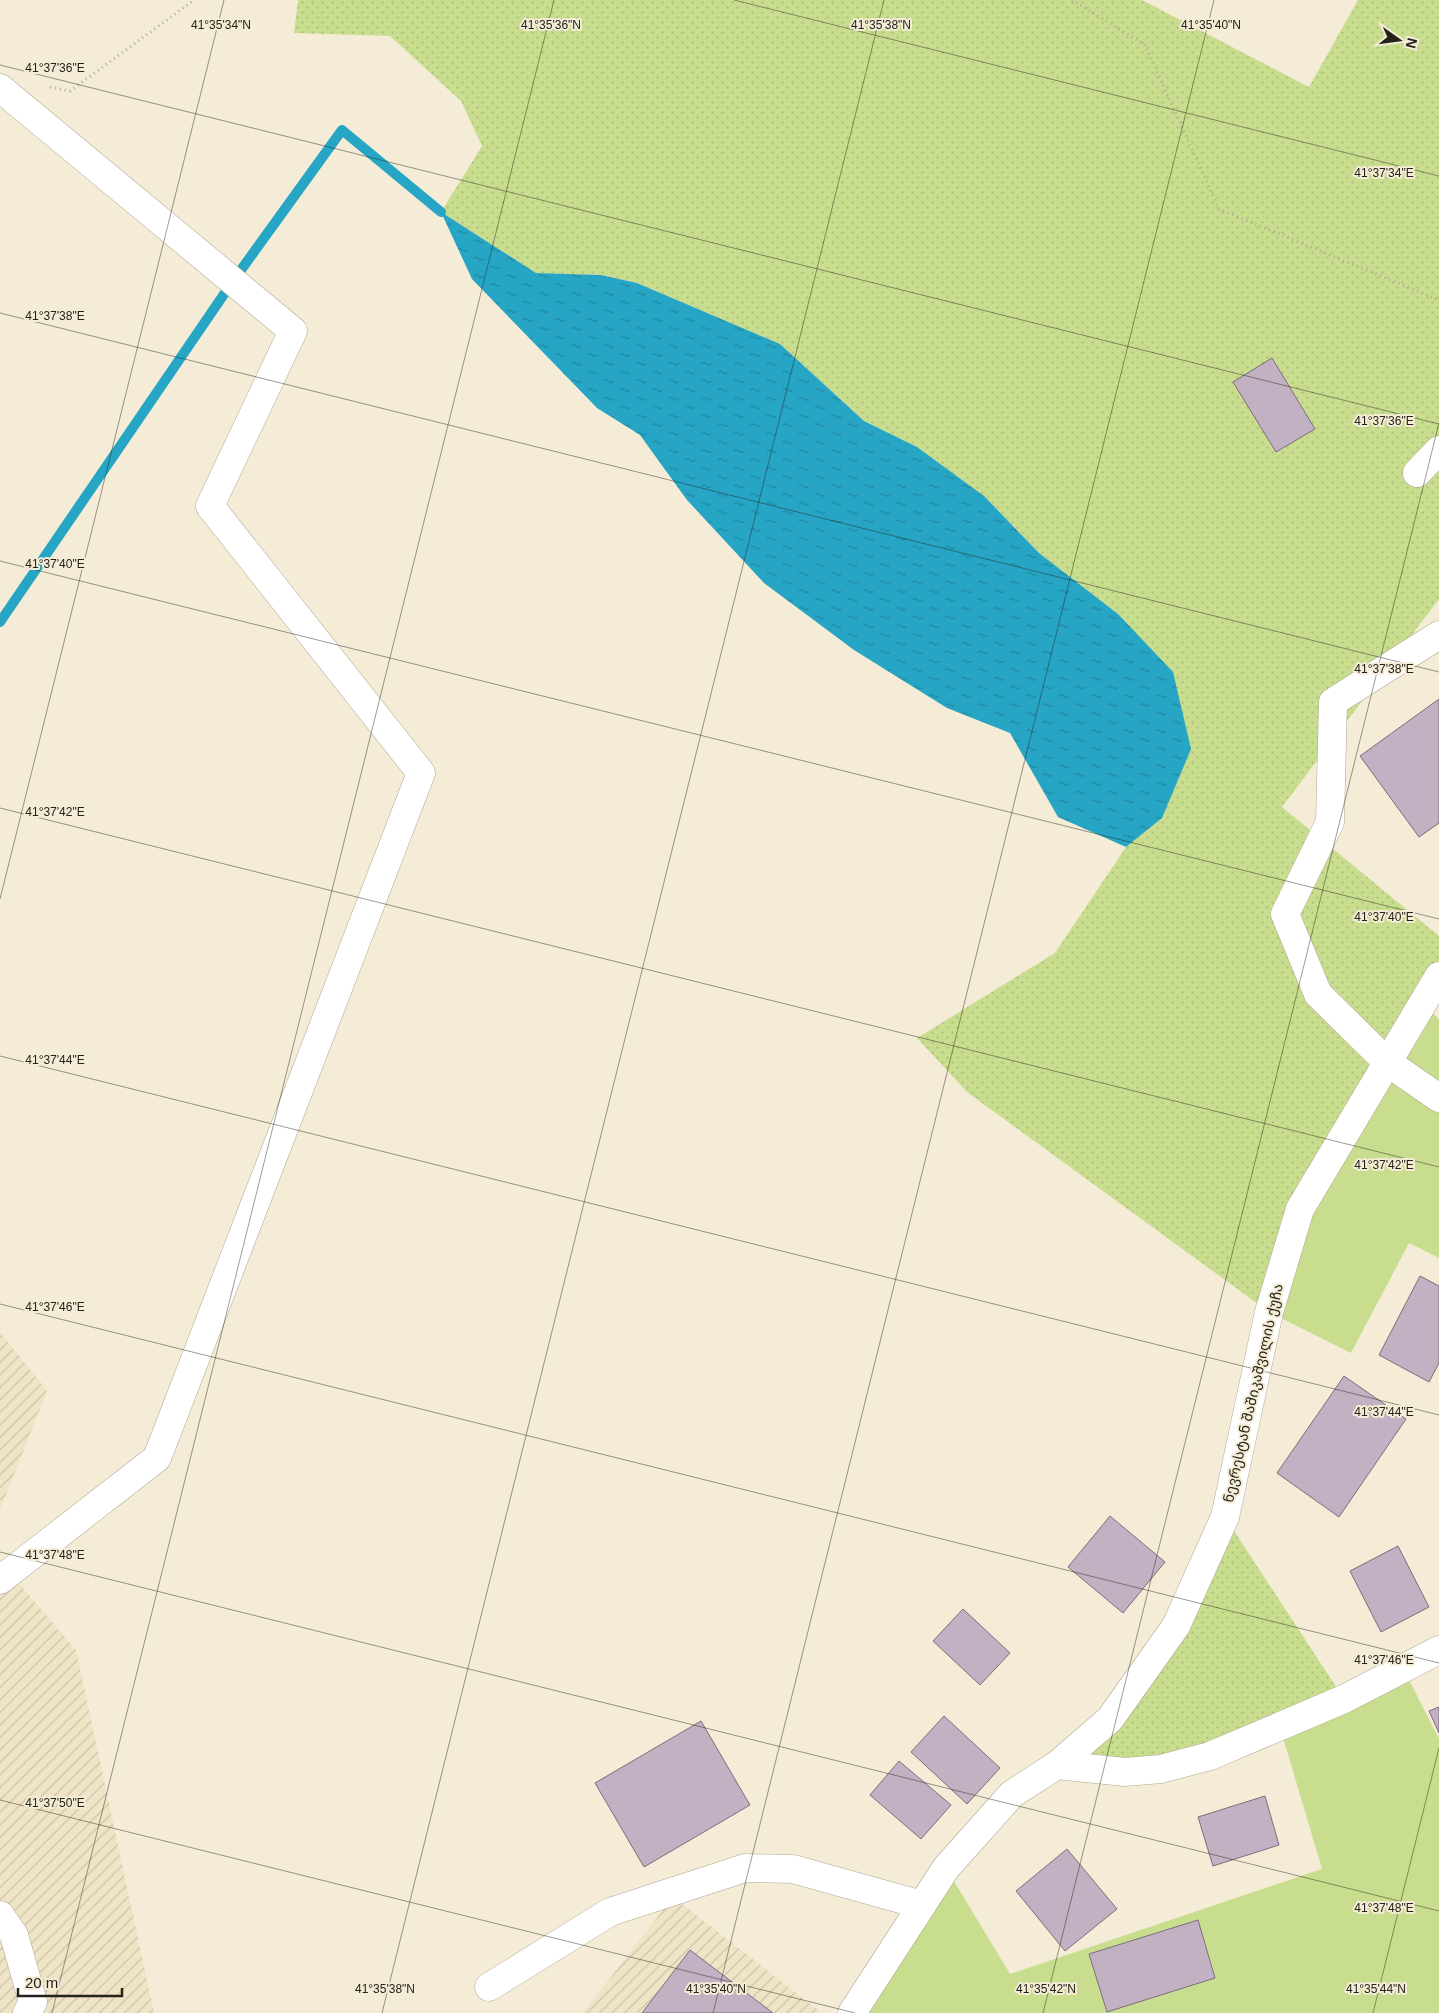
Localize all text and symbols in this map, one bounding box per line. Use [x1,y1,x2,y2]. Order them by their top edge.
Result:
north arrow [1374,15,1424,65]
text: 41°35'34"N [191,18,251,32]
text: 41°35'36"N [521,18,581,32]
text: 41°35'38"N [851,18,911,32]
text: 41°35'40"N [1181,18,1241,32]
text: N [1403,36,1421,50]
text: 41°37'36"E [25,61,85,75]
text: 41°37'34"E [1354,166,1414,180]
text: 41°37'38"E [25,309,85,323]
text: 41°37'36"E [1354,414,1414,428]
text: 41°37'40"E [25,557,85,571]
text: 41°37'38"E [1354,662,1414,676]
text: 41°37'42"E [25,805,85,819]
text: 41°37'40"E [1354,910,1414,924]
text: 41°37'44"E [25,1053,85,1067]
text: 41°37'42"E [1354,1158,1414,1172]
street label: ნევრესტან შაშიკაშვილის ქუჩა [1220,1282,1287,1504]
text: 41°37'46"E [25,1300,85,1314]
text: 41°37'44"E [1354,1405,1414,1419]
text: 41°37'48"E [25,1548,85,1562]
text: 41°37'46"E [1354,1653,1414,1667]
text: 41°37'50"E [25,1796,85,1810]
text: 41°37'48"E [1354,1901,1414,1915]
scale bar [18,1966,121,1998]
text: 20 m [25,1974,58,1991]
text: 41°35'38"N [355,1982,415,1996]
text: 41°35'40"N [686,1982,746,1996]
text: 41°35'42"N [1016,1982,1076,1996]
text: 41°35'44"N [1346,1982,1406,1996]

